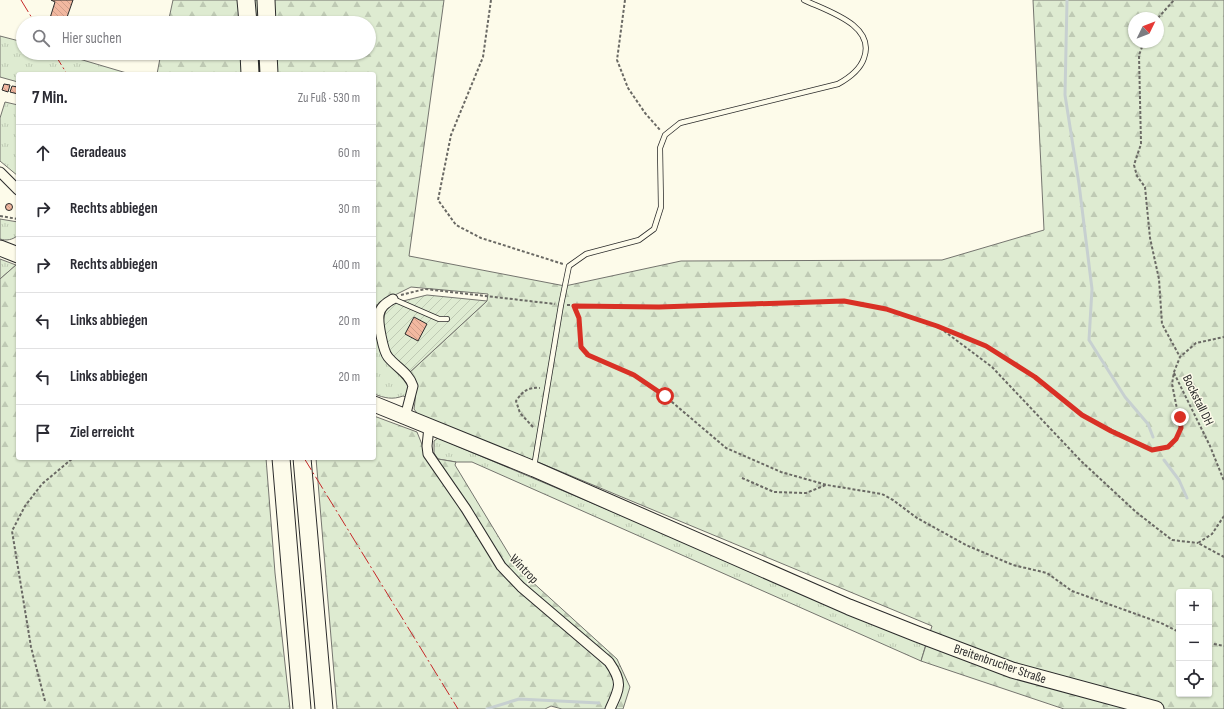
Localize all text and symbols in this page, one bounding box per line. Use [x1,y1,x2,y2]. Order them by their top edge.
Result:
north arrow [1128,12,1164,48]
search box [16,16,376,60]
icon: search [30,27,52,49]
text: Hier suchen [62,29,122,48]
text: 7 Min. [32,88,68,108]
text: Zu Fuß · 530 m [298,90,360,106]
icon: ahead [32,142,54,164]
text: Geradeaus [70,143,126,162]
text: 60 m [338,145,360,161]
icon: right [32,198,54,220]
text: Rechts abbiegen [70,199,158,218]
text: 30 m [338,201,360,217]
icon: right [32,254,54,276]
text: Rechts abbiegen [70,255,158,274]
text: 400 m [333,257,360,273]
icon: left [32,310,54,332]
text: Links abbiegen [70,311,148,330]
text: 20 m [338,313,360,329]
icon: left [32,366,54,388]
text: Links abbiegen [70,367,148,386]
text: 20 m [338,369,360,385]
street label: Bockstall DH [1179,372,1217,428]
route start [656,387,674,405]
route end [1171,408,1189,426]
icon: arrive [32,422,54,444]
text: Ziel erreicht [70,423,134,442]
street label: Wintrop [506,551,542,587]
map controls [1176,589,1212,697]
button: + [1176,589,1212,625]
button: − [1176,625,1212,661]
street label: Breitenbrucher Straße [952,641,1048,687]
button: locate [1176,661,1212,697]

